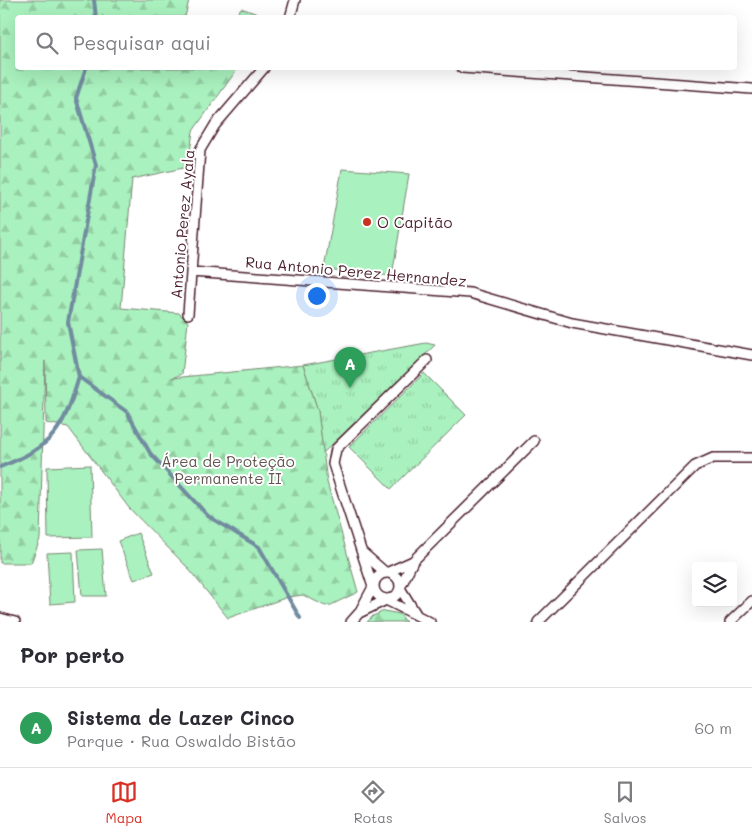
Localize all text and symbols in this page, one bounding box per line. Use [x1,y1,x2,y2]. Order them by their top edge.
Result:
search box [15,15,737,70]
icon: search [33,29,61,57]
text: Pesquisar aqui [73,30,211,55]
street label: Antonio Perez Ayala [166,148,198,300]
place label: O Capitão [377,212,453,232]
marker: O Capitão [361,216,373,228]
street label: Rua Antonio Perez Hernandez [245,251,467,291]
your location [304,283,330,309]
pin: A [334,347,366,388]
park label: Área de Proteção Permanente II [161,451,295,488]
map controls [692,562,737,607]
button: layers [692,562,737,607]
text: Por perto [20,641,124,668]
text: Sistema de Lazer Cinco [67,705,294,730]
text: A [30,717,42,738]
text: 60 m [695,717,732,738]
text: Parque · Rua Oswaldo Bistão [67,730,296,751]
tab: Mapa [106,778,143,827]
tab: Rotas [354,778,393,827]
tab: Salvos [604,778,646,827]

